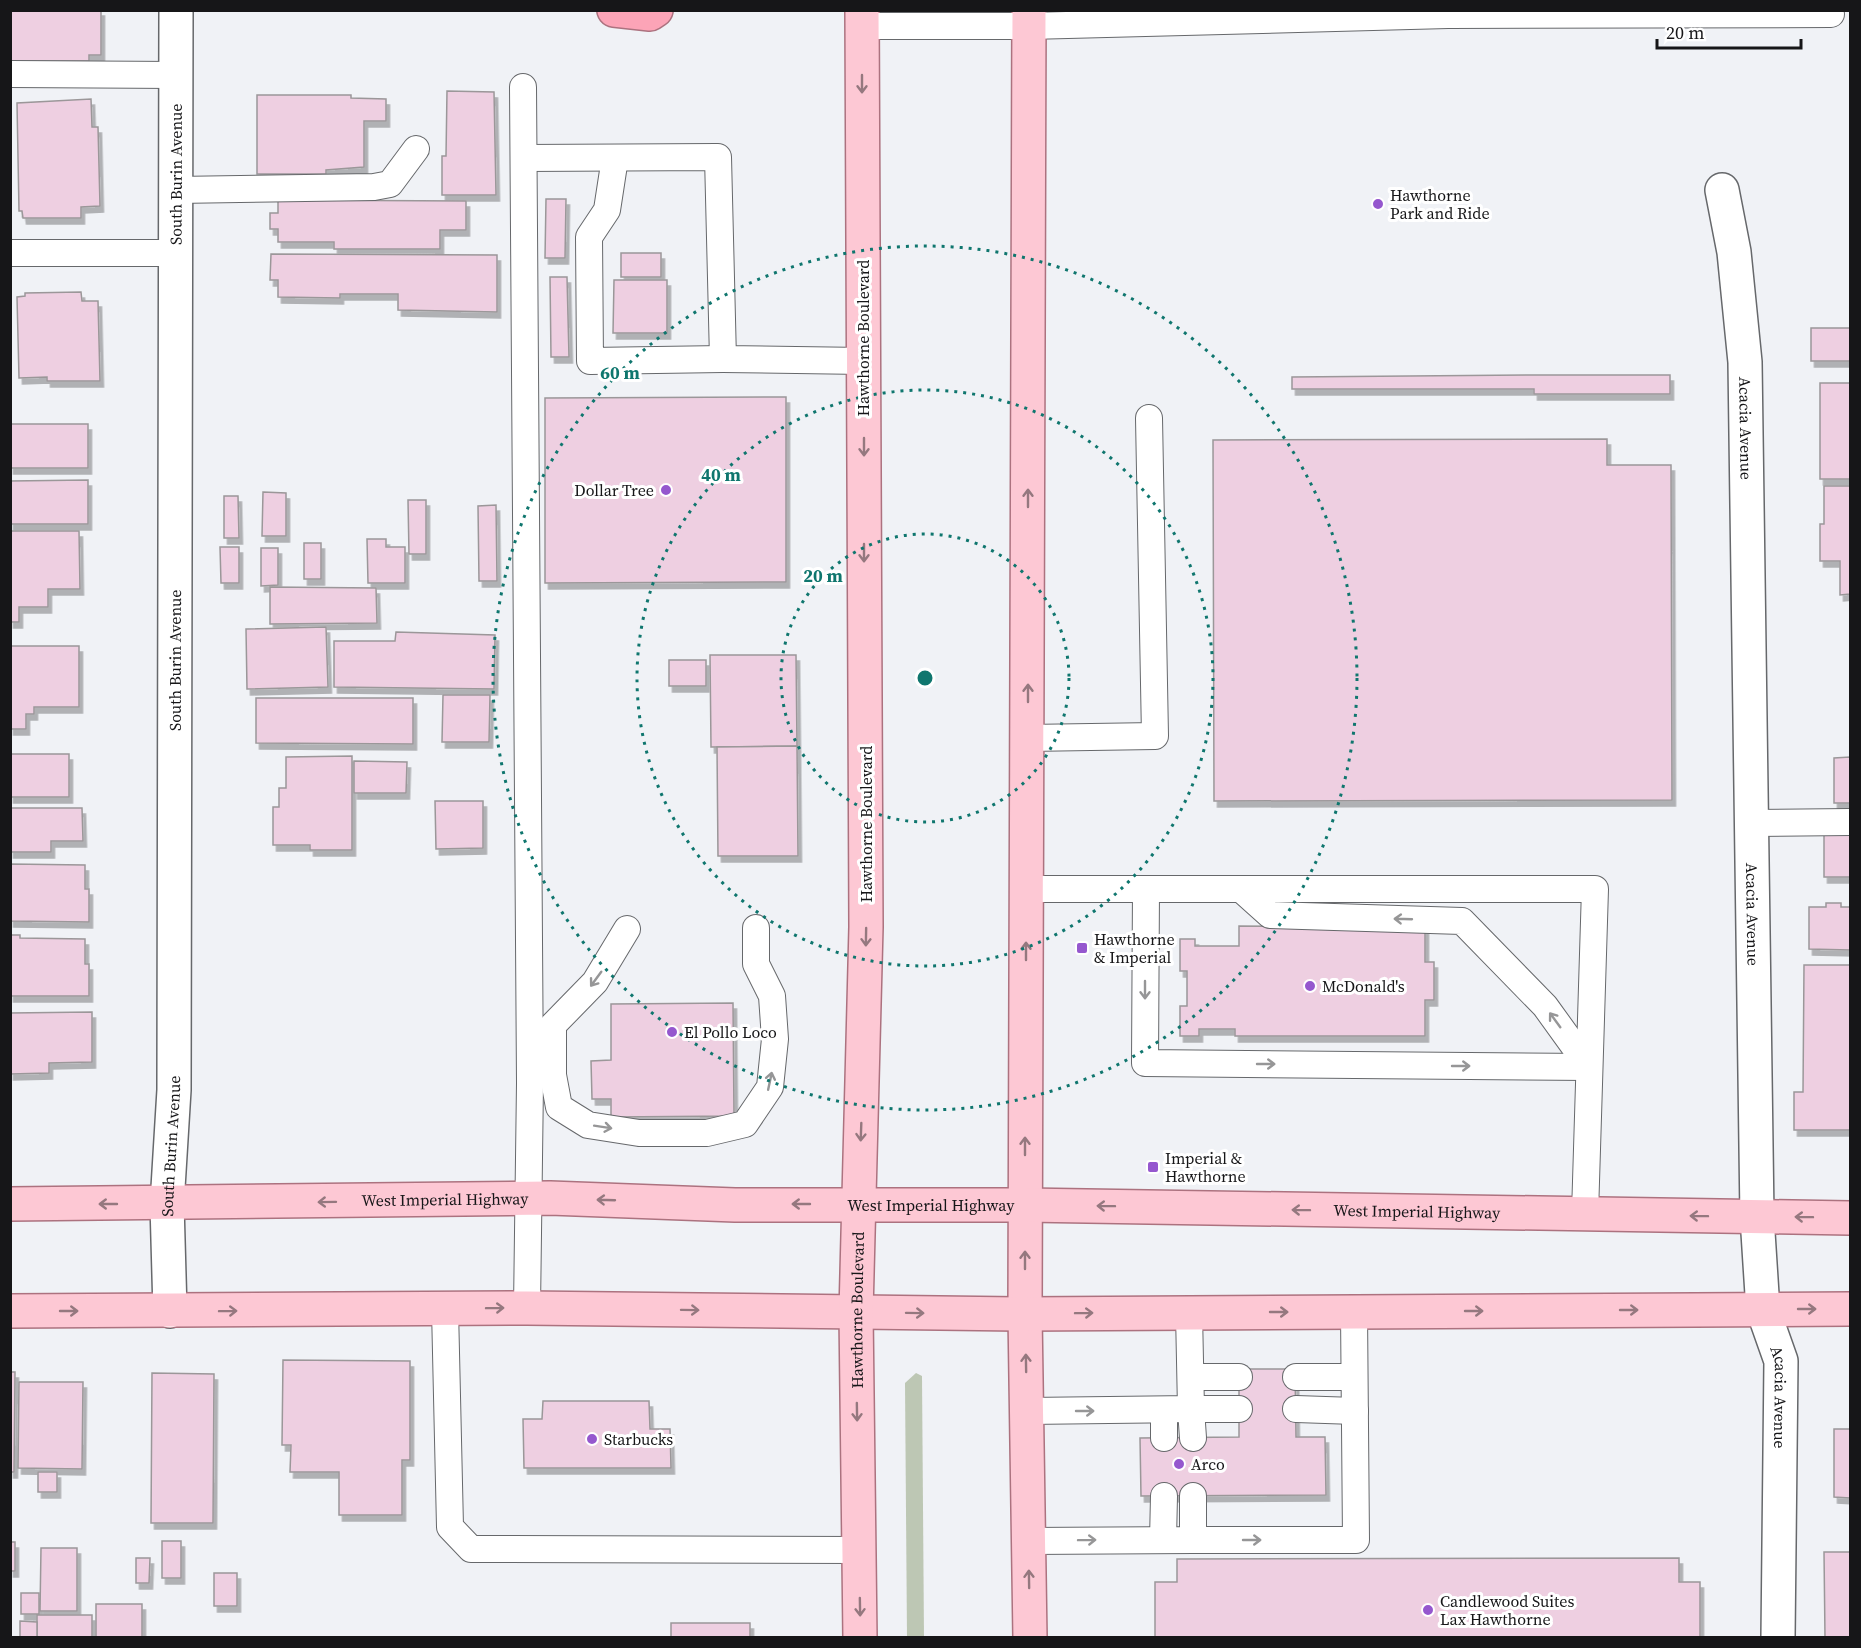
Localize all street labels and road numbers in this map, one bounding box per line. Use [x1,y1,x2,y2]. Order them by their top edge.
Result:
street label: South Burin Avenue [165,104,187,245]
street label: Hawthorne Boulevard [852,260,874,416]
street label: Acacia Avenue [1734,376,1758,480]
street label: South Burin Avenue [164,590,186,731]
street label: Hawthorne Boulevard [855,746,877,902]
street label: Acacia Avenue [1741,862,1764,966]
street label: South Burin Avenue [156,1076,185,1217]
street label: West Imperial Highway [361,1187,529,1211]
street label: West Imperial Highway [847,1194,1015,1216]
street label: West Imperial Highway [1333,1199,1501,1224]
street label: Hawthorne Boulevard [845,1231,869,1389]
street label: Acacia Avenue [1765,1343,1792,1449]

